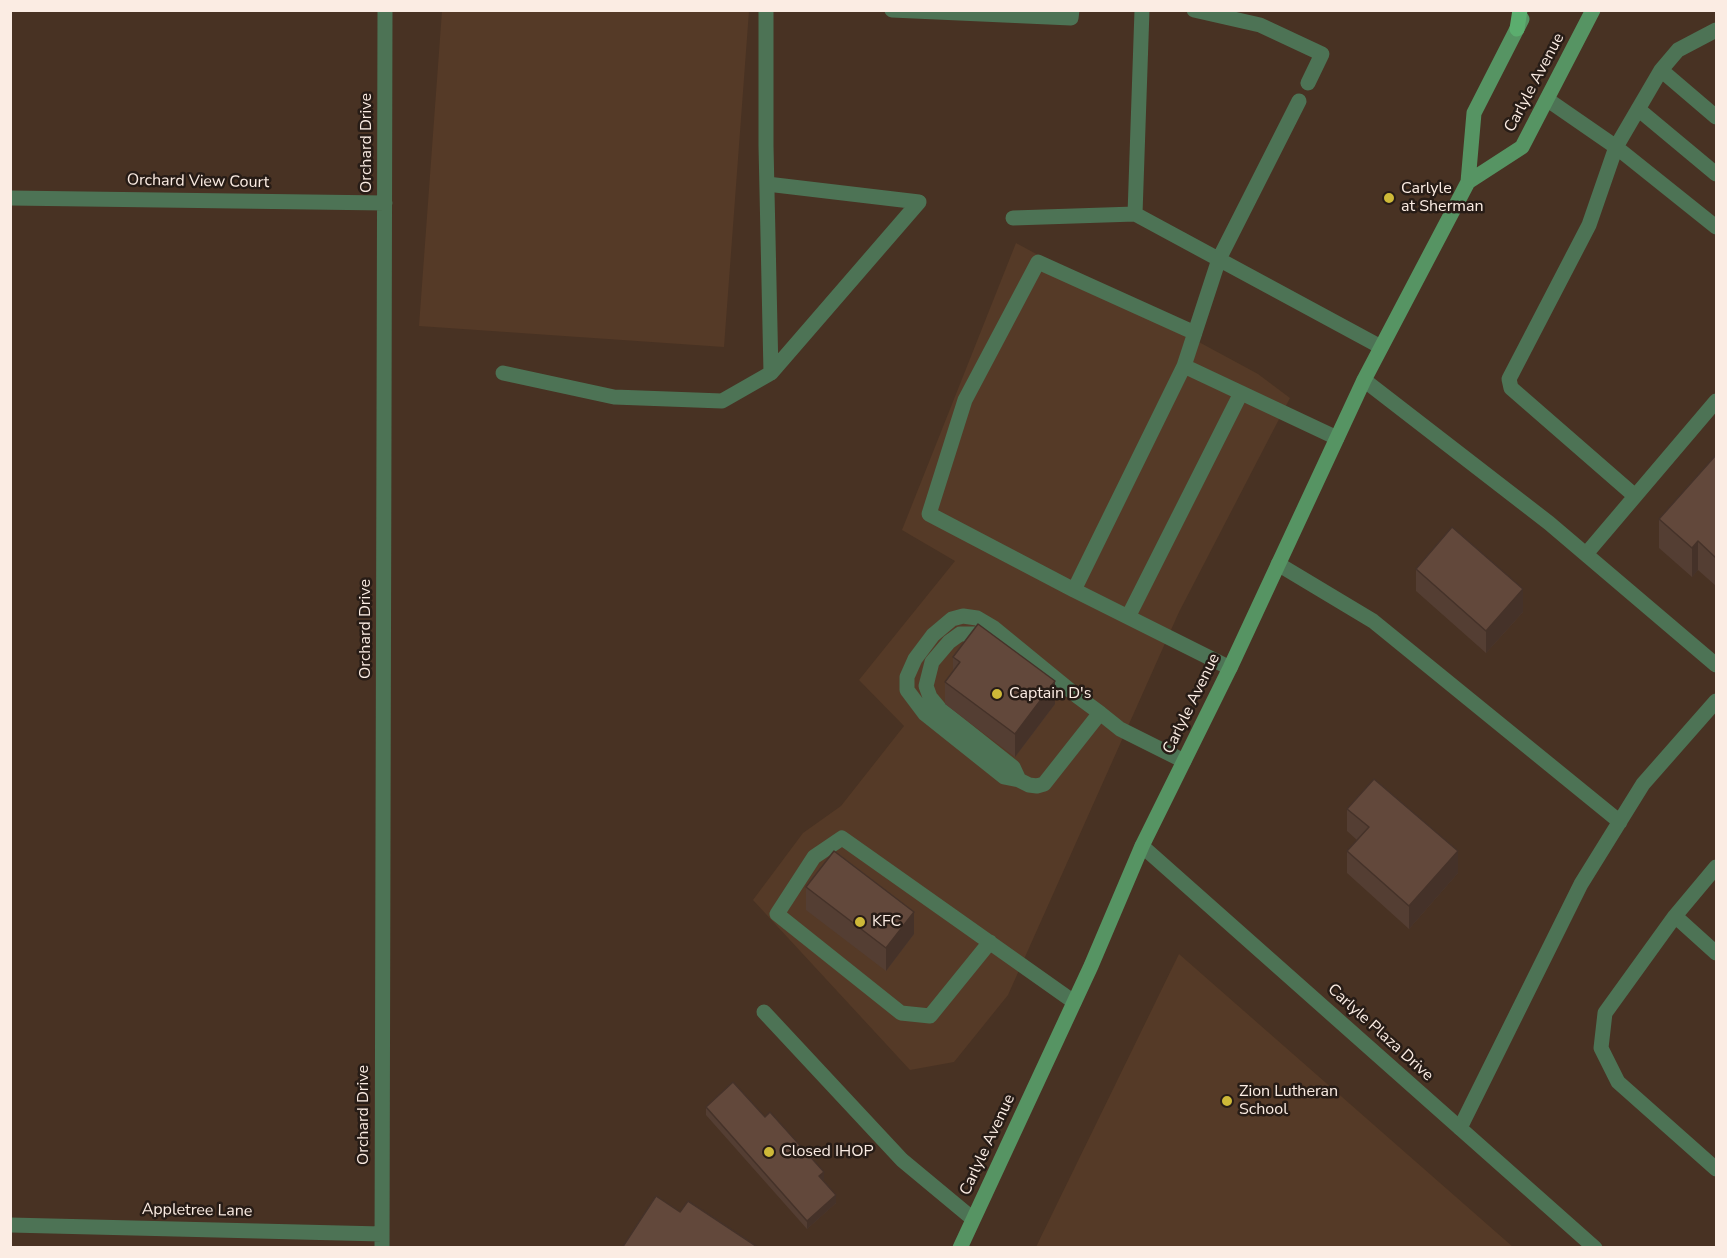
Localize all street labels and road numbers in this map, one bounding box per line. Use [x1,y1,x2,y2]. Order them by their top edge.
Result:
street label: Carlyle Avenue [1501,30,1569,136]
street label: Orchard Drive [357,93,377,193]
street label: Orchard View Court [127,171,269,193]
street label: Orchard Drive [356,579,376,679]
street label: Carlyle Avenue [1159,651,1225,757]
street label: Carlyle Plaza Drive [1323,980,1437,1086]
street label: Orchard Drive [354,1065,374,1165]
street label: Carlyle Avenue [956,1091,1020,1199]
street label: Appletree Lane [142,1200,252,1222]

